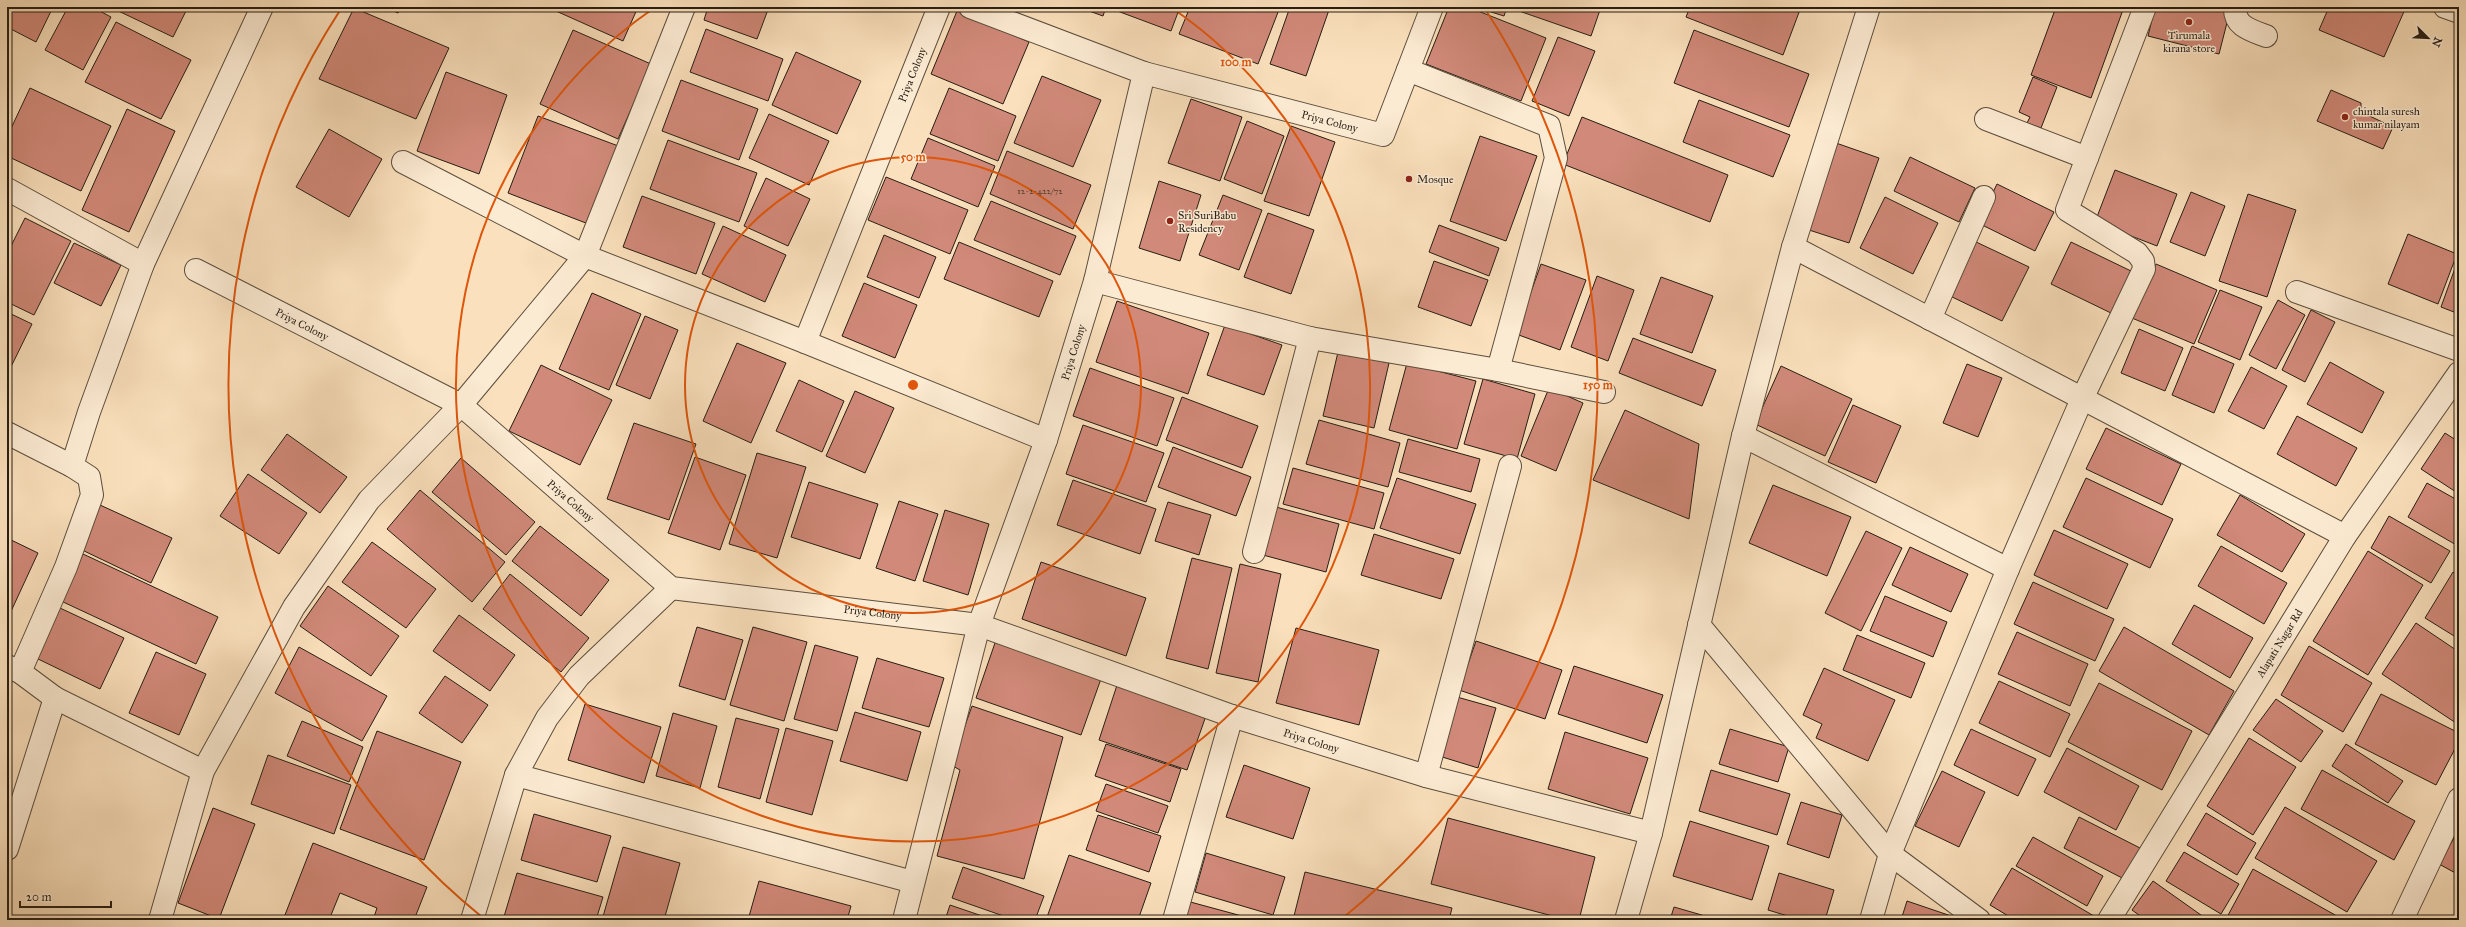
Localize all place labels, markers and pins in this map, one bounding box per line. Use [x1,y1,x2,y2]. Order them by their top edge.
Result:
marker: Tirumala kirana store [2184,17,2194,27]
place label: Tirumala kirana store [2163,29,2215,55]
place label: chintala suresh kumar nilayam [2353,105,2421,131]
marker: chintala suresh kumar nilayam [2340,112,2350,122]
place label: Mosque [1417,173,1454,187]
marker: Mosque [1404,174,1414,184]
place label: Sri SuriBabu Residency [1178,209,1236,235]
marker: Sri SuriBabu Residency [1165,216,1175,226]
centre of rings [906,378,920,392]

